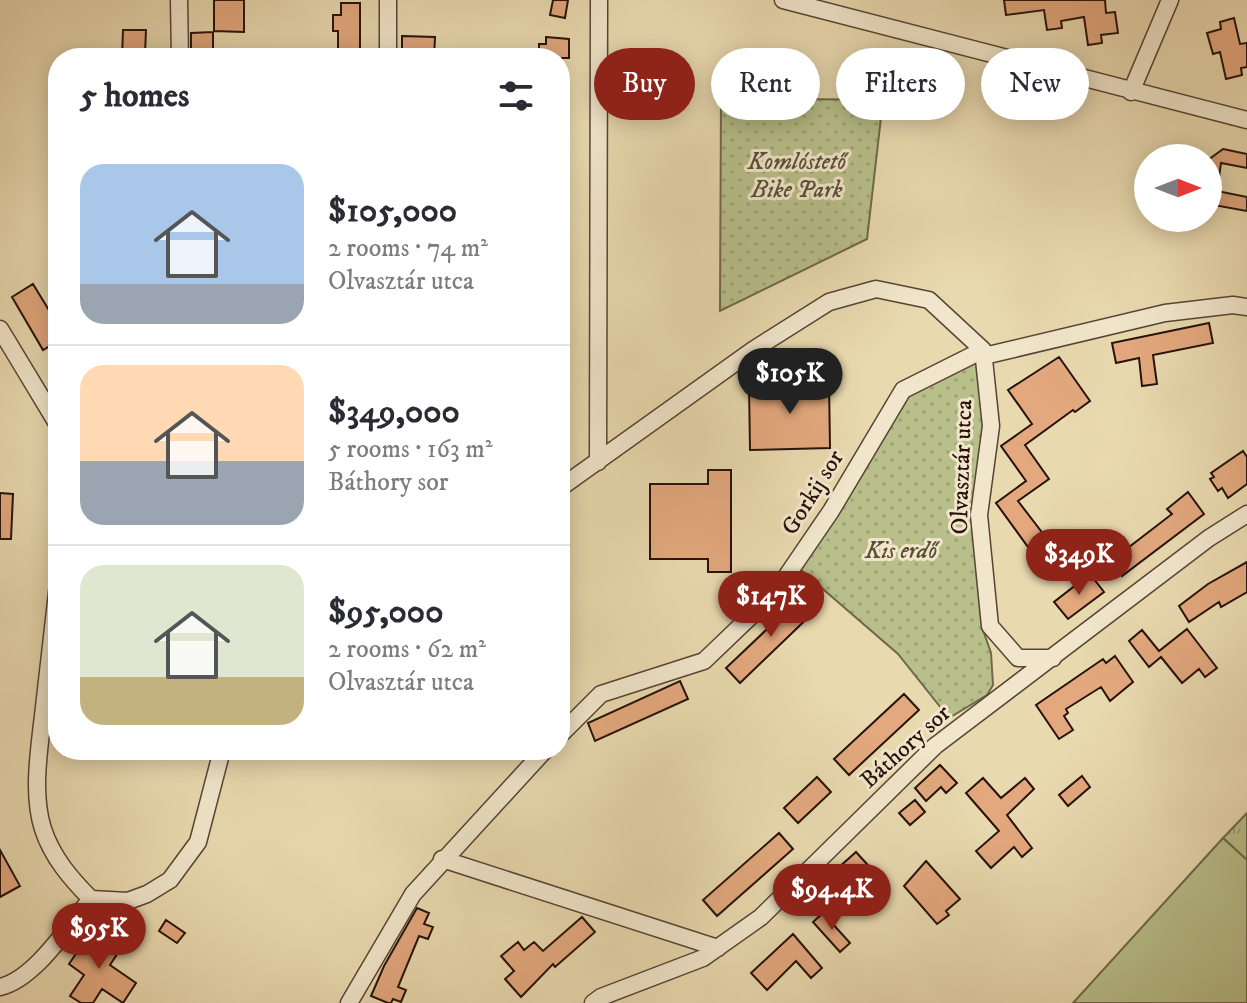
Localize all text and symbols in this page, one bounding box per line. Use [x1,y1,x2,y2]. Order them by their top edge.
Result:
chip: Buy [594,48,695,120]
chip: Rent [711,48,820,120]
chip: Filters [836,48,965,120]
chip: New [981,48,1089,120]
icon: filters [494,74,538,118]
text: 5 homes [80,75,189,117]
north arrow [1134,144,1222,232]
map controls [1134,144,1222,232]
park label: Komlóstető Bike Park [747,147,849,205]
text: $105,000 [328,190,457,232]
icon: home [144,196,240,292]
text: 2 rooms · 74 m² [328,232,488,265]
text: Olvasztár utca [328,265,474,298]
pin: $105K [734,348,846,416]
text: $105K [756,357,824,390]
text: $349,000 [328,391,460,433]
icon: home [144,397,240,493]
street label: Olvasztár utca [945,398,979,535]
text: 5 rooms · 163 m² [328,433,493,466]
street label: Gorkij sor [775,444,851,541]
text: Báthory sor [328,466,448,499]
pin: $349K [1023,529,1135,597]
park label: Kis erdő [864,536,940,566]
text: $349K [1044,538,1114,571]
pin: $147K [715,571,827,639]
text: $147K [736,580,806,613]
text: $95,000 [328,591,443,633]
icon: home [144,597,240,693]
text: 2 rooms · 62 m² [328,633,486,666]
text: Olvasztár utca [328,666,474,699]
street label: Báthory sor [854,698,957,795]
pin: $94.4K [767,864,897,932]
text: $94.4K [791,873,873,906]
pin: $95K [52,903,146,971]
text: $95K [70,912,128,945]

